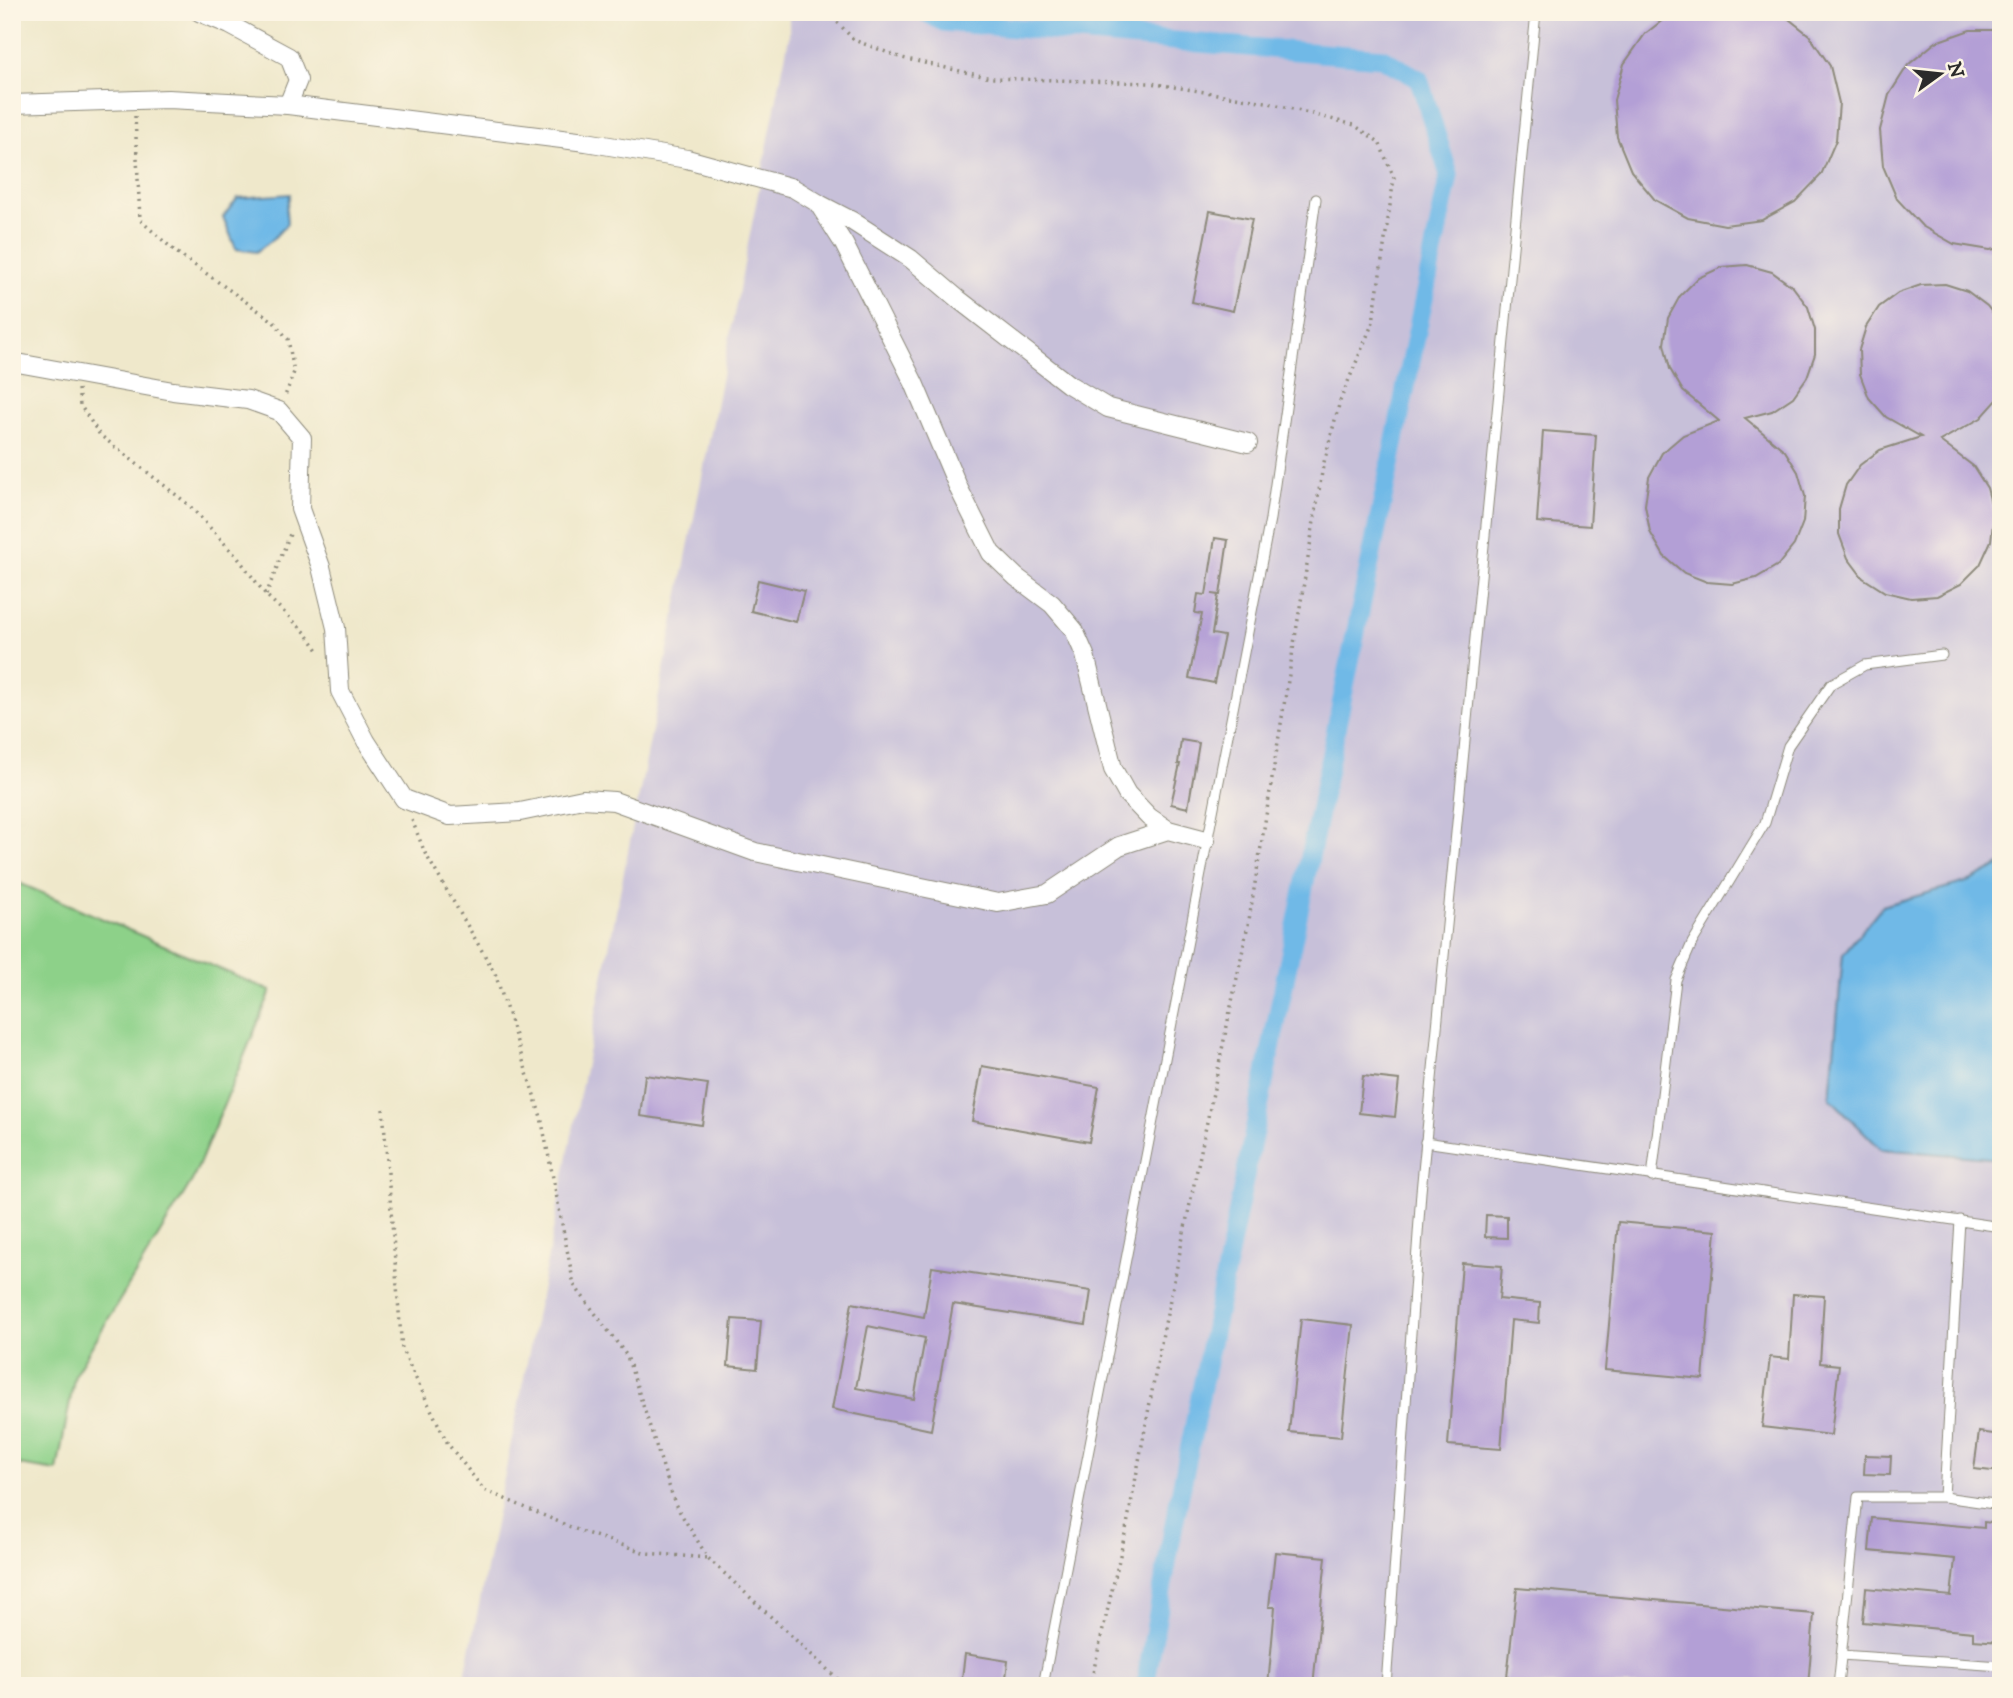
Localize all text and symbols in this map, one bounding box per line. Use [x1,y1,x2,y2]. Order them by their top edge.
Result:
north arrow [1904,38,1974,108]
text: N [1942,59,1968,81]

